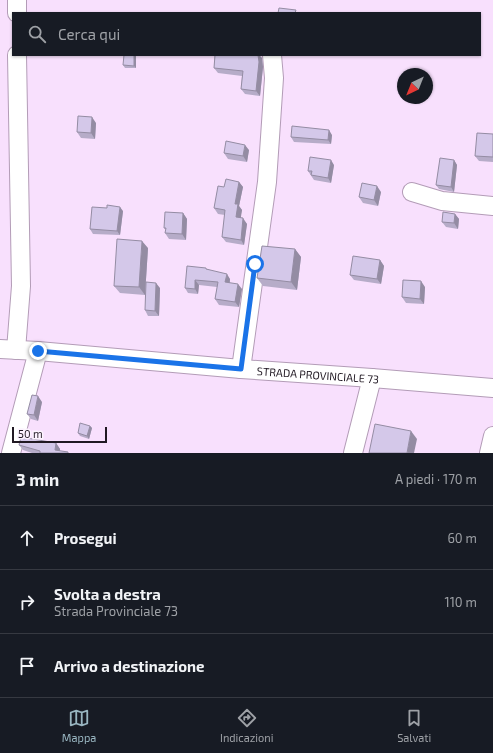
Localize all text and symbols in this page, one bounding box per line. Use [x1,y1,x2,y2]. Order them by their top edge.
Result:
search box [12,12,481,56]
icon: search [26,23,48,45]
text: Cerca qui [58,25,120,43]
north arrow [397,68,433,104]
route start [246,255,264,273]
route end [29,342,47,360]
street label: STRADA PROVINCIALE 73 [256,364,380,385]
scale bar [12,425,107,444]
text: 50 m [18,427,43,440]
text: 3 min [16,469,59,489]
text: A piedi · 170 m [395,471,477,487]
icon: ahead [16,527,38,549]
text: Prosegui [54,529,117,547]
text: 60 m [447,530,477,546]
text: Svolta a destra [54,585,161,603]
icon: right [16,591,38,613]
text: 110 m [445,594,477,610]
text: Strada Provinciale 73 [54,603,178,619]
icon: arrive [16,655,38,677]
text: Arrivo a destinazione [54,657,205,675]
tab: Mappa [62,707,96,744]
tab: Indicazioni [220,707,273,744]
tab: Salvati [397,707,431,744]

